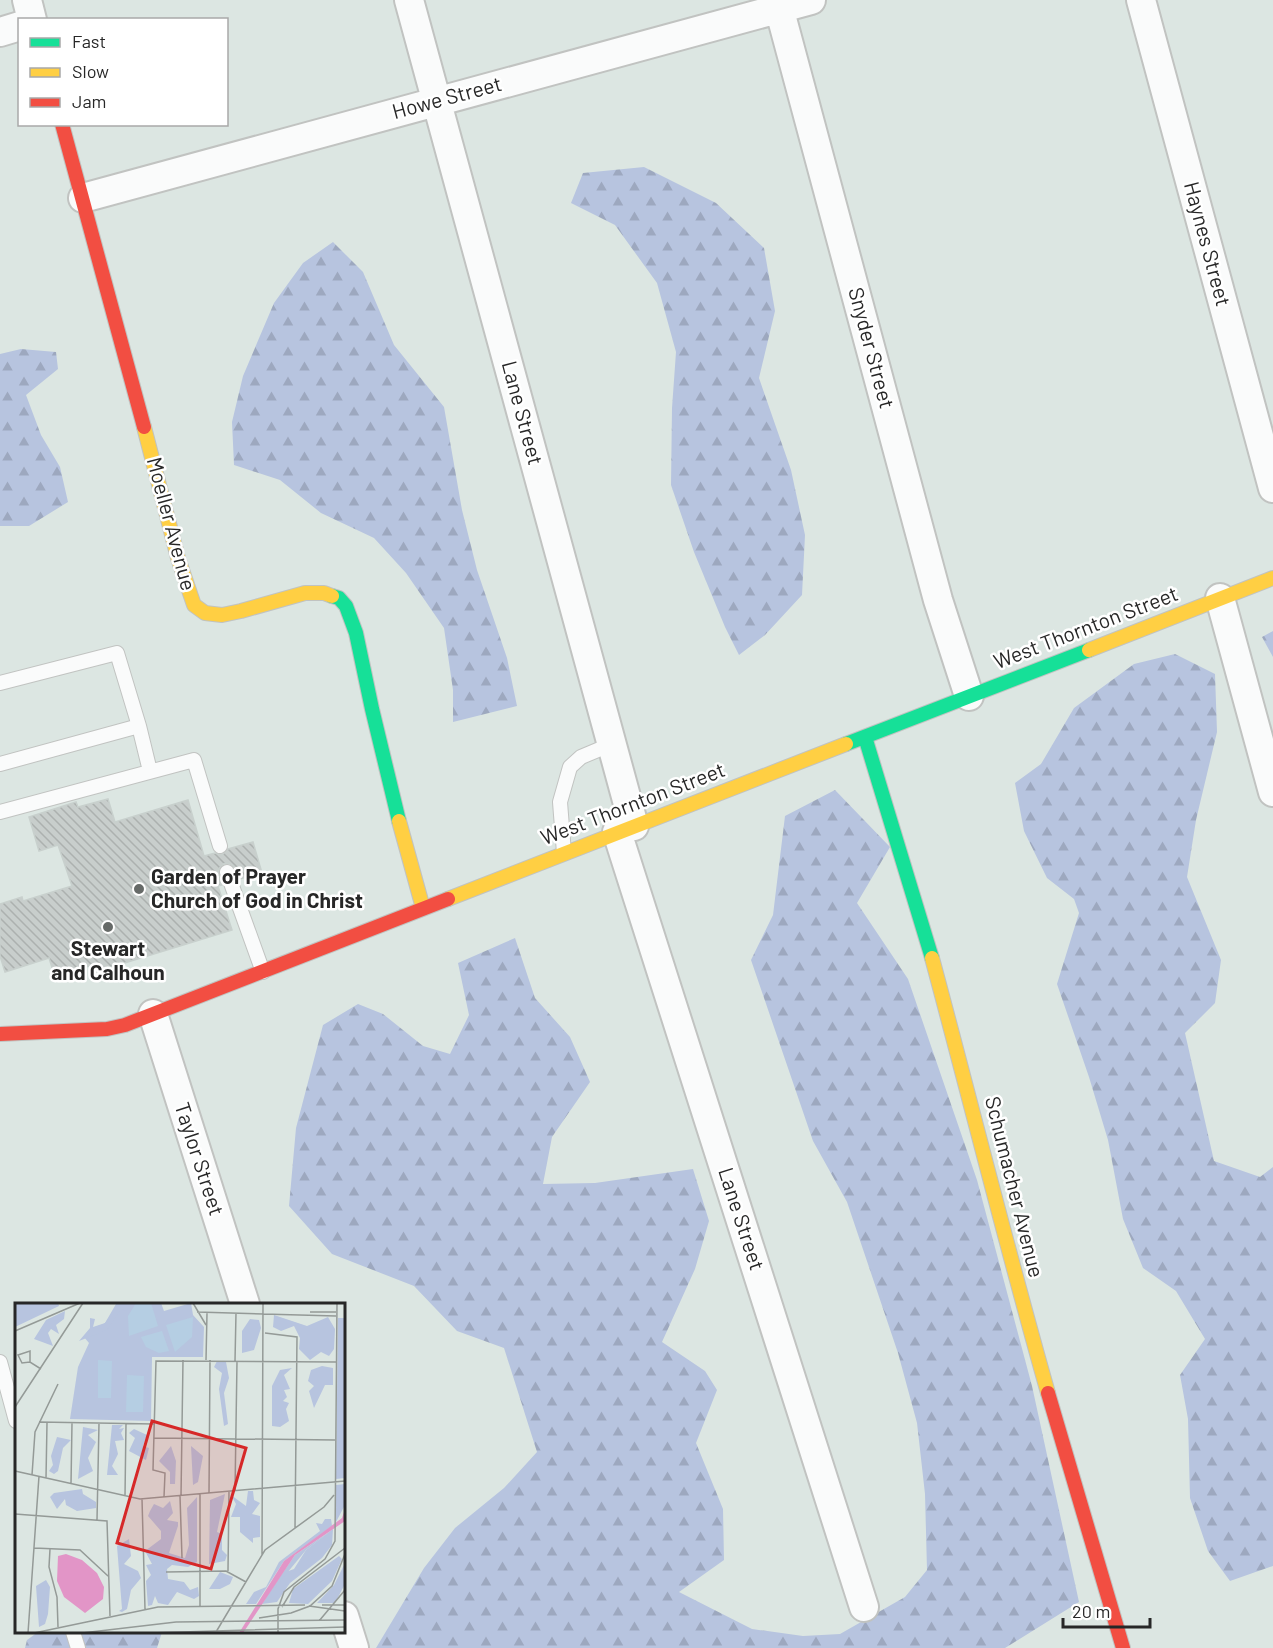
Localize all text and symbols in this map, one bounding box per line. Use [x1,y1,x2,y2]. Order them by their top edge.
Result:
legend [18,18,228,126]
text: Fast [72,30,106,52]
text: Slow [72,60,109,82]
street label: Howe Street [389,70,504,123]
text: Jam [72,90,106,112]
street label: Haynes Street [1180,179,1237,309]
street label: Snyder Street [844,284,901,411]
street label: Lane Street [498,358,549,467]
street label: Moeller Avenue [143,454,202,593]
street label: West Thornton Street [990,580,1181,673]
street label: West Thornton Street [537,756,728,849]
place label: Garden of Prayer Church of God in Christ [151,863,363,912]
marker: Garden of Prayer Church of God in Christ [132,882,146,896]
marker: Stewart and Calhoun [101,920,115,934]
place label: Stewart and Calhoun [51,935,165,984]
street label: Schumacher Avenue [981,1094,1050,1280]
street label: Taylor Street [170,1099,230,1218]
street label: Lane Street [714,1164,771,1273]
inset map [15,1303,345,1633]
scale bar [1063,1591,1150,1629]
text: 20 m [1072,1600,1110,1622]

